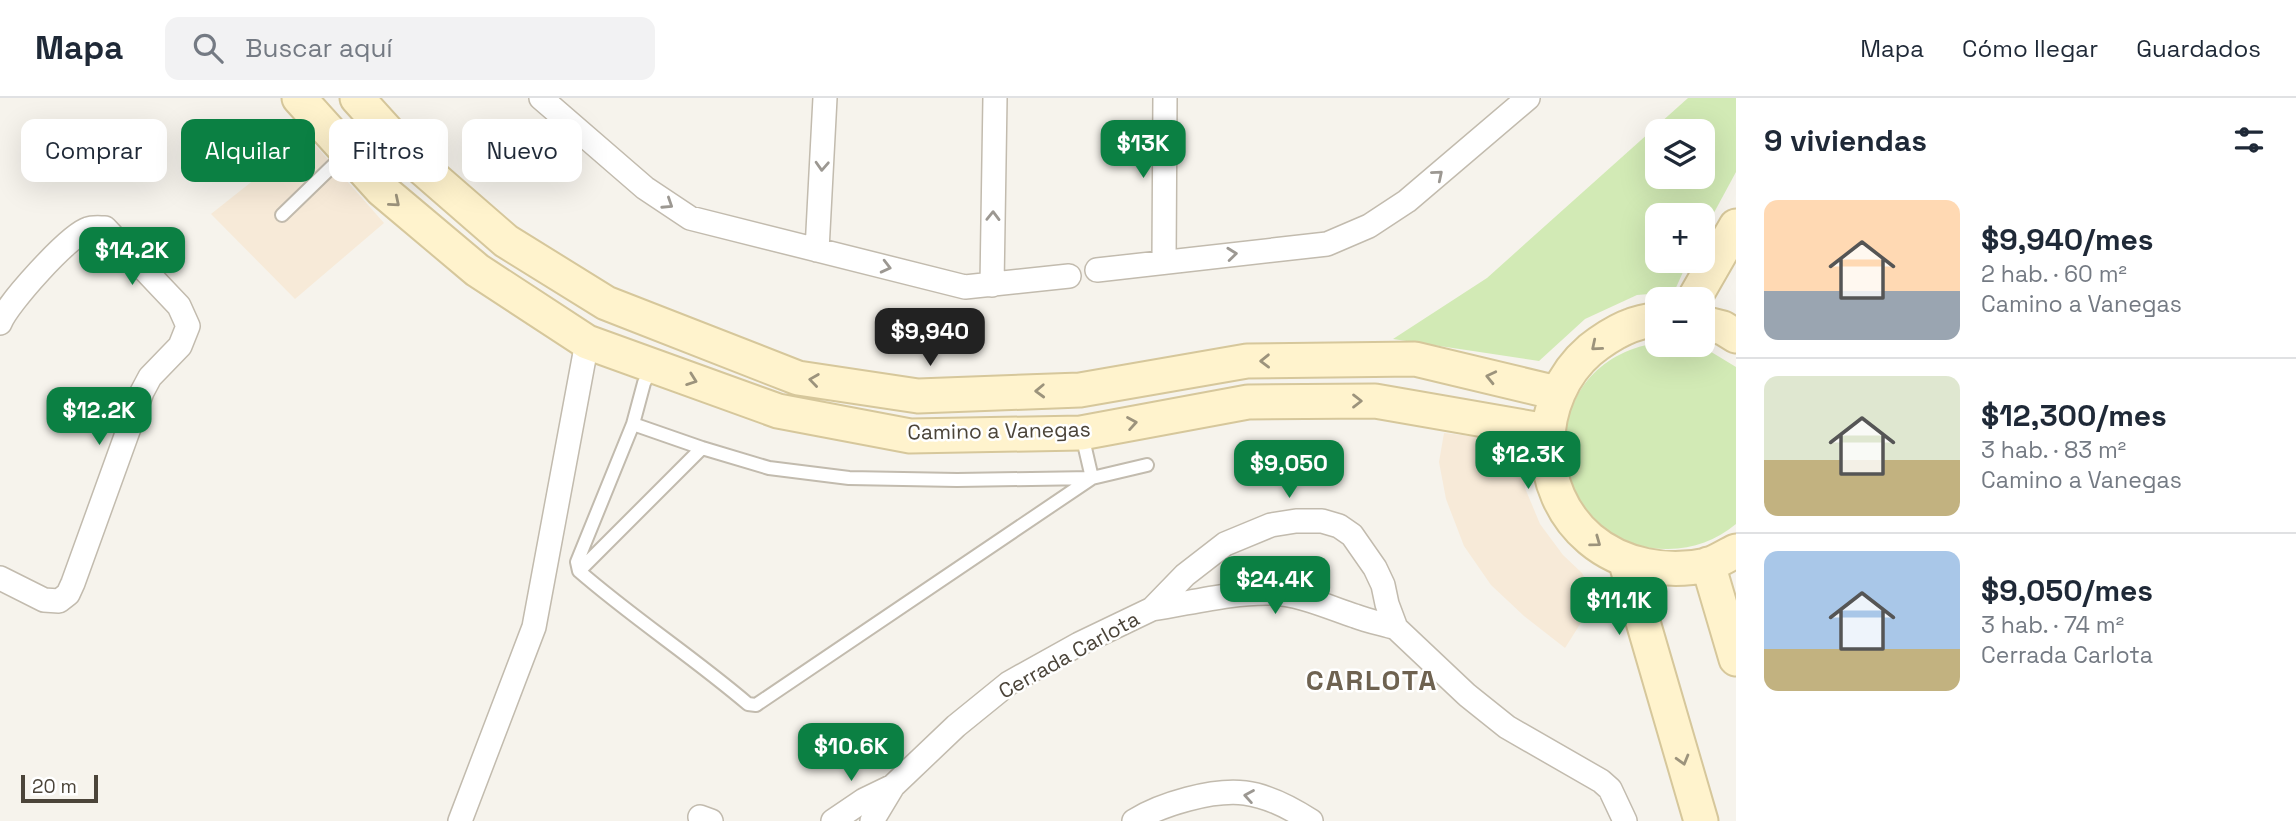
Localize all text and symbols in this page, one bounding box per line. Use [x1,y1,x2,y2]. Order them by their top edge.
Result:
search box [165,17,655,80]
text: Mapa [35,27,123,69]
icon: search [189,29,227,67]
text: Buscar aquí [245,31,393,65]
text: Mapa [1860,33,1924,64]
text: Cómo llegar [1962,33,2098,64]
text: Guardados [2136,33,2261,64]
chip: Comprar [21,119,167,182]
chip: Alquilar [181,119,315,182]
chip: Filtros [329,119,448,182]
chip: Nuevo [462,119,582,182]
map controls [1645,119,1715,357]
button: layers [1645,119,1715,189]
pin: $13K [1102,120,1184,180]
text: 9 viviendas [1764,121,1927,160]
icon: filters [2230,121,2268,159]
text: $13K [1117,128,1169,158]
one-way arrow [814,161,829,172]
one-way arrow [1430,170,1443,183]
one-way arrow [388,193,400,206]
one-way arrow [661,196,674,209]
button: + [1645,203,1715,273]
one-way arrow [985,211,1001,221]
text: $9,940/mes [1981,220,2154,259]
pin: $14.2K [75,228,189,287]
icon: home [1820,228,1904,312]
text: $14.2K [95,235,169,265]
one-way arrow [1226,247,1238,262]
one-way arrow [880,259,892,273]
text: 2 hab. · 60 m² [1981,259,2127,289]
button: − [1645,287,1715,357]
text: Camino a Vanegas [1981,289,2182,319]
pin: $9,940 [873,308,987,368]
text: $9,940 [891,316,969,346]
one-way arrow [1591,338,1604,350]
one-way arrow [1260,353,1270,369]
one-way arrow [1485,371,1497,385]
one-way arrow [686,372,698,386]
one-way arrow [808,373,820,388]
one-way arrow [1035,384,1046,399]
pin: $12.2K [42,388,156,447]
one-way arrow [1352,394,1363,409]
text: $12.2K [63,395,135,425]
text: $12,300/mes [1981,396,2167,435]
icon: home [1820,404,1904,488]
street label: Camino a Vanegas [907,415,1091,446]
one-way arrow [1126,417,1138,432]
pin: $12.3K [1471,432,1585,491]
text: 3 hab. · 83 m² [1981,435,2126,465]
text: $12.3K [1491,439,1565,469]
pin: $9,050 [1232,440,1346,500]
text: $9,050 [1250,448,1328,478]
text: Camino a Vanegas [1981,465,2182,495]
one-way arrow [1588,533,1601,546]
pin: $24.4K [1218,556,1332,616]
text: $24.4K [1236,564,1314,594]
text: $9,050/mes [1981,571,2153,610]
pin: $11.1K [1562,578,1676,637]
icon: home [1820,579,1904,663]
text: $11.1K [1586,585,1652,615]
street label: Cerrada Carlota [994,605,1144,704]
text: 3 hab. · 74 m² [1981,610,2124,640]
text: Cerrada Carlota [1981,640,2153,670]
district label: CARLOTA [1306,662,1438,698]
pin: $10.6K [794,724,908,783]
text: $10.6K [814,731,888,761]
one-way arrow [1674,754,1689,766]
scale bar [21,772,98,804]
text: 20 m [32,774,77,799]
one-way arrow [1243,789,1255,804]

